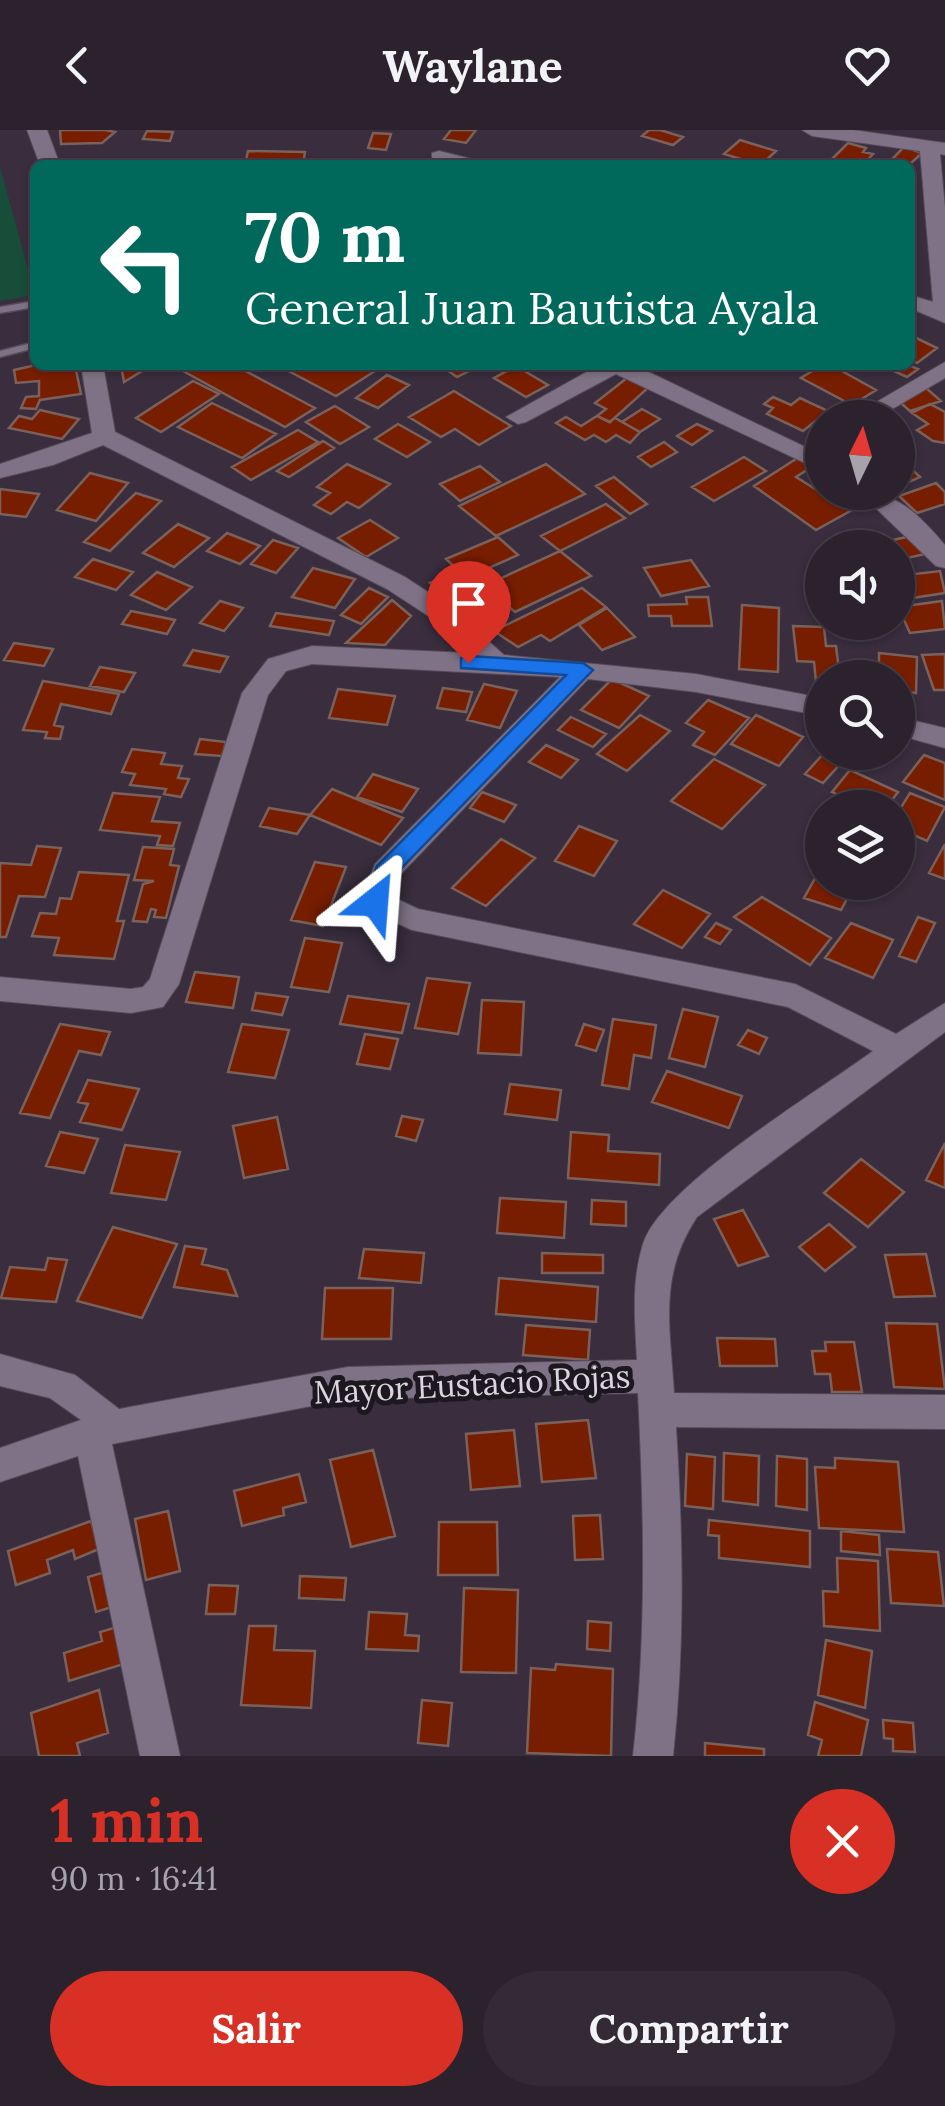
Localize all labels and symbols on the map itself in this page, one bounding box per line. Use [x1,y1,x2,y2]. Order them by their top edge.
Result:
north arrow [805,400,915,510]
pin [426,561,511,664]
position arrow [323,850,427,954]
street label: Mayor Eustacio Rojas [313,1355,631,1413]

